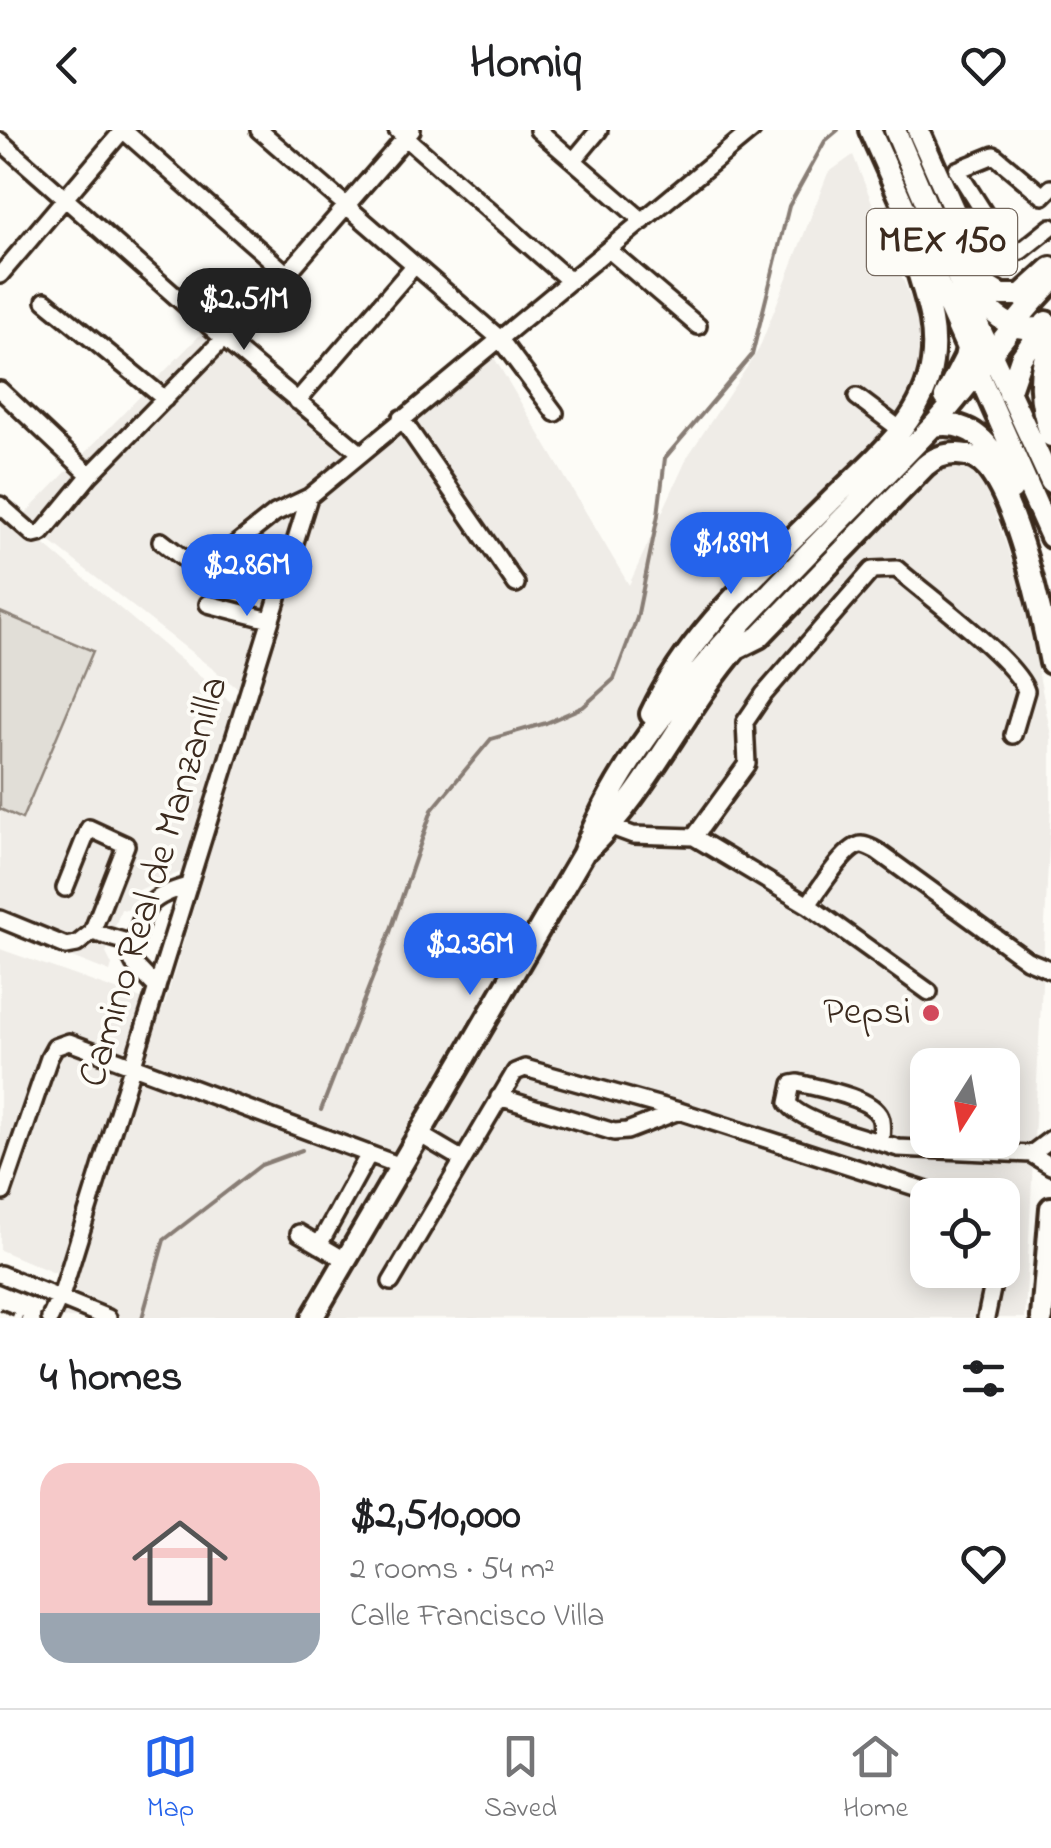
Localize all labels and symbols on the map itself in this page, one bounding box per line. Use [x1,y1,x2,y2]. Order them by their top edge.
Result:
road number: MEX 150 [867,209,1017,275]
pin: $2.51M [163,268,325,353]
pin: $1.89M [650,512,812,597]
pin: $2.86M [166,534,328,619]
street label: Camino Real de Manzanilla [64,669,246,1095]
pin: $2.36M [389,913,551,998]
place label: Pepsi [823,984,911,1043]
marker: Pepsi [920,1002,942,1024]
north arrow [910,1048,1020,1158]

